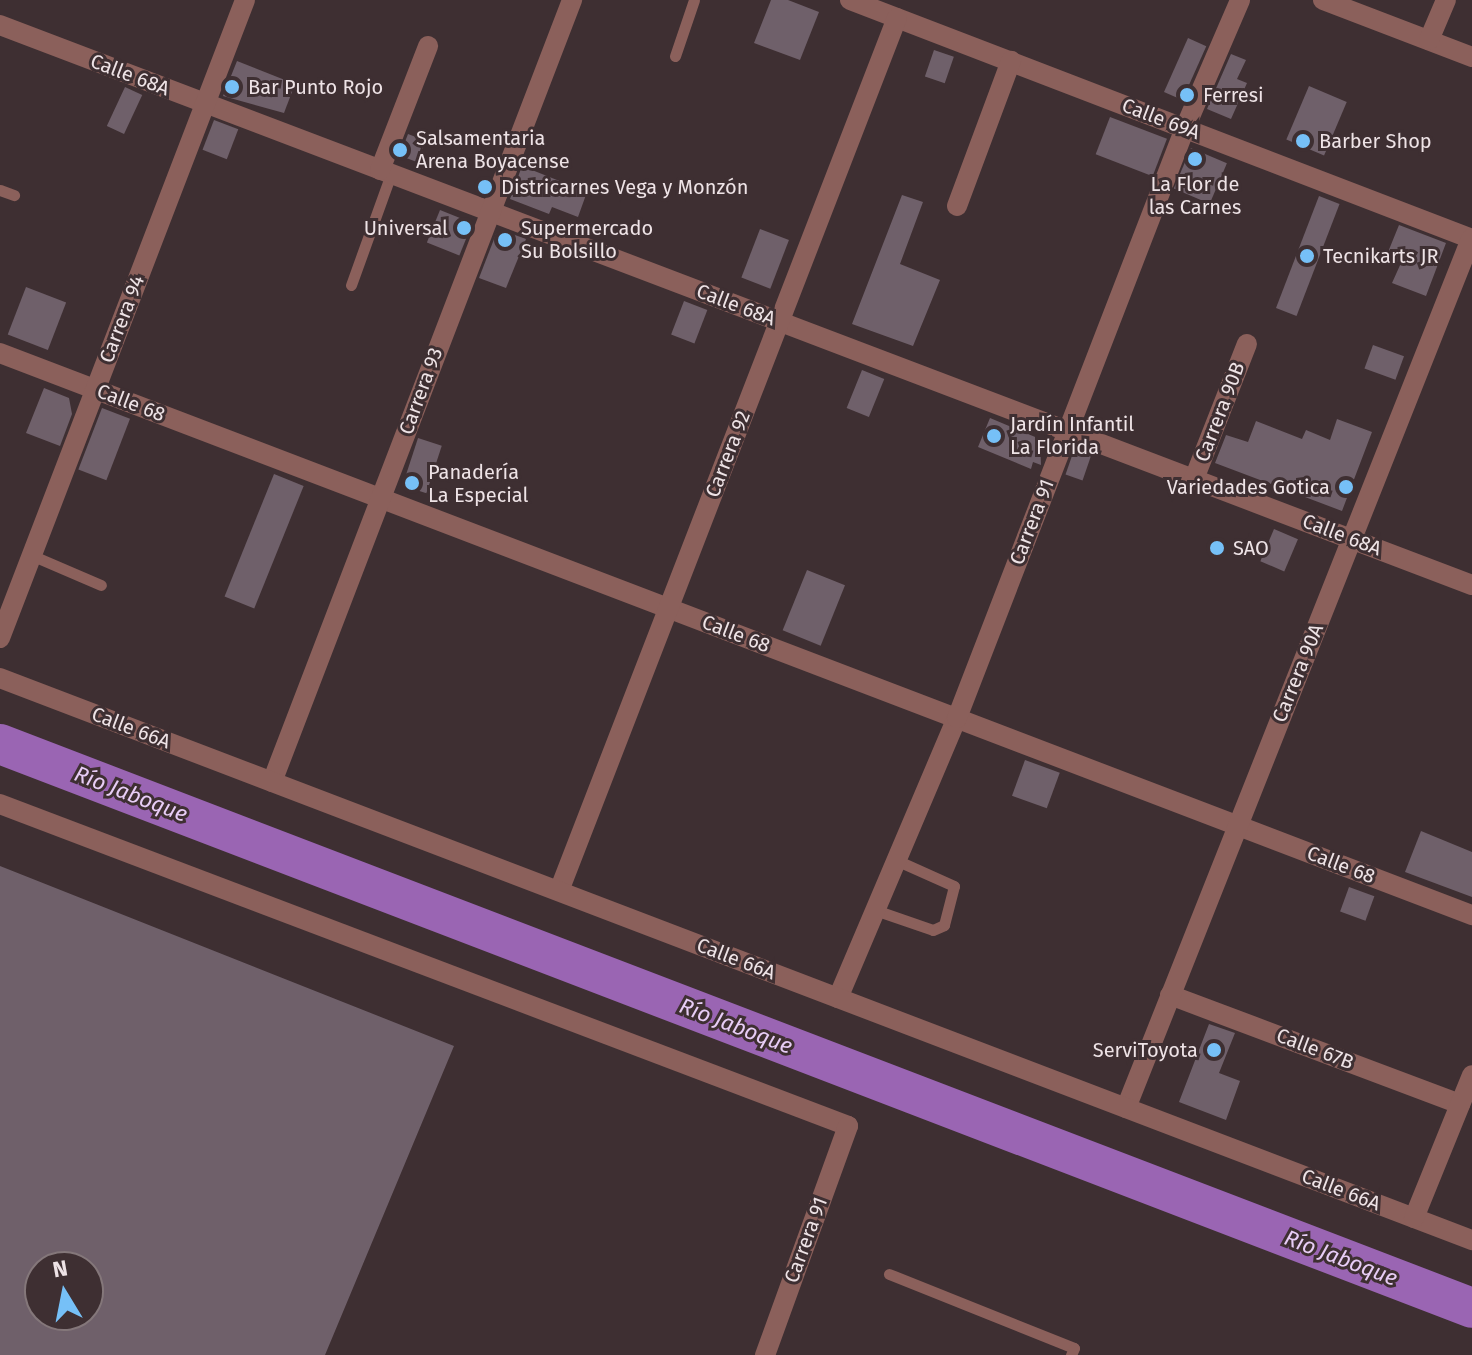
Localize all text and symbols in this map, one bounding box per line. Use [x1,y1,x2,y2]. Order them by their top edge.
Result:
street label: Calle 68A [87,49,173,101]
place label: Bar Punto Rojo [248,75,383,99]
marker: Bar Punto Rojo [223,78,241,96]
place label: Ferresi [1203,83,1264,107]
marker: Ferresi [1178,86,1196,104]
street label: Calle 69A [1119,93,1203,145]
place label: Salsamentaria Arena Boyacense [416,126,570,173]
place label: Barber Shop [1319,129,1432,153]
marker: Barber Shop [1294,132,1312,150]
marker: Salsamentaria Arena Boyacense [391,141,409,159]
marker: La Flor de las Carnes [1186,150,1204,168]
place label: La Flor de las Carnes [1149,172,1241,219]
place label: Districarnes Vega y Monzón [501,175,748,199]
marker: Districarnes Vega y Monzón [476,178,494,196]
place label: Universal [364,216,448,240]
place label: Supermercado Su Bolsillo [521,216,653,263]
marker: Universal [455,219,473,237]
marker: Supermercado Su Bolsillo [496,231,514,249]
place label: Tecnikarts JR [1323,244,1439,268]
marker: Tecnikarts JR [1298,247,1316,265]
street label: Carrera 94 [94,272,150,366]
street label: Calle 68A [693,279,779,331]
street label: Carrera 93 [394,344,448,438]
street label: Carrera 90B [1190,359,1250,465]
street label: Calle 68 [93,379,169,427]
street label: Carrera 92 [701,407,755,501]
place label: Jardín Infantil La Florida [1010,412,1134,459]
marker: Jardín Infantil La Florida [985,427,1003,445]
place label: Panadería La Especial [428,460,528,507]
marker: Panadería La Especial [403,474,421,492]
place label: Variedades Gotica [1167,475,1330,499]
street label: Carrera 91 [1005,476,1059,568]
marker: Variedades Gotica [1337,478,1355,496]
street label: Calle 68A [1299,509,1385,561]
place label: SAO [1233,536,1269,560]
marker: SAO [1208,539,1226,557]
street label: Calle 68 [698,610,774,658]
street label: Carrera 90A [1267,620,1329,726]
street label: Calle 66A [88,702,174,754]
water label: Río Jaboque [71,760,191,828]
street label: Calle 68 [1303,841,1379,889]
street label: Calle 66A [693,933,779,985]
water label: Río Jaboque [676,992,796,1060]
street label: Calle 67B [1273,1023,1357,1075]
place label: ServiToyota [1093,1038,1198,1062]
marker: ServiToyota [1205,1041,1223,1059]
street label: Calle 66A [1298,1164,1384,1216]
street label: Carrera 91 [779,1194,833,1286]
water label: Río Jaboque [1281,1224,1401,1292]
north arrow [24,1251,104,1331]
text: N [51,1254,70,1283]

